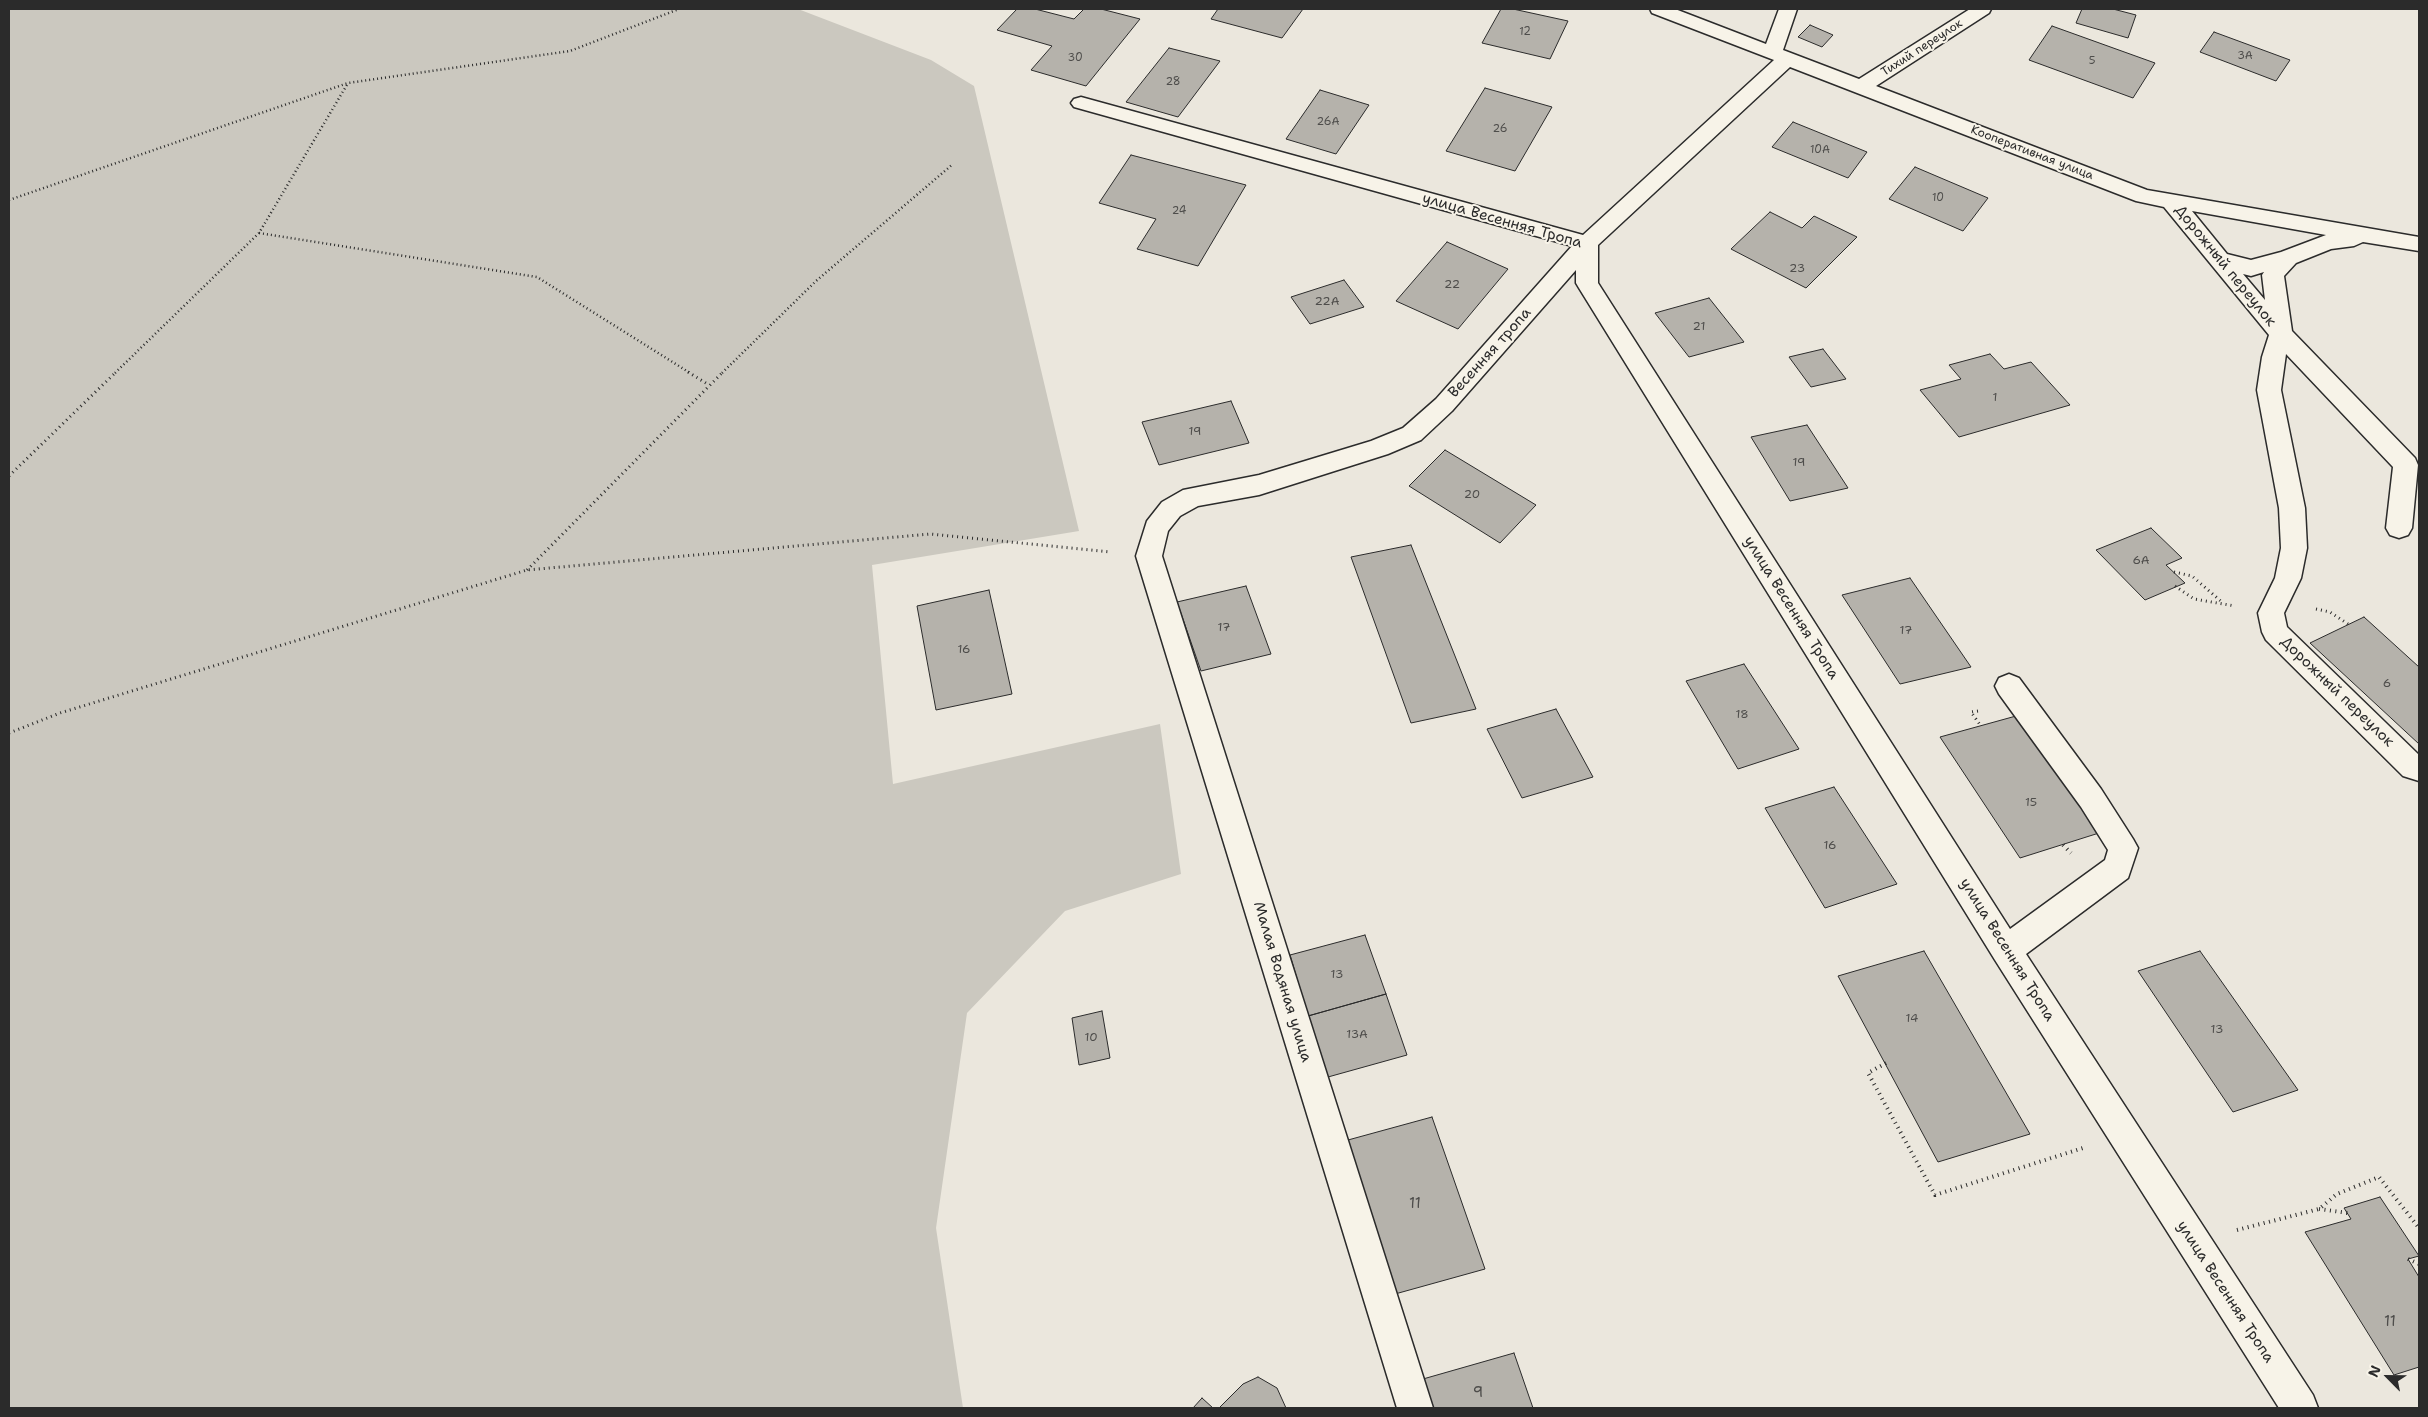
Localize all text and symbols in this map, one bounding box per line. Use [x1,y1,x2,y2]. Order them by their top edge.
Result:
street label: Тихий переулок [1879,16,1965,80]
house number: 12 [1519,25,1531,39]
house number: 3А [2237,49,2253,63]
house number: 30 [1067,51,1083,65]
house number: 5 [2089,54,2095,68]
house number: 28 [1165,75,1181,89]
house number: 26А [1317,115,1339,129]
house number: 26 [1493,122,1507,136]
street label: Кооперативная улица [1969,123,2095,183]
house number: 10А [1810,143,1830,157]
street label: улица Весенняя Тропа [1420,190,1584,252]
house number: 10 [1932,191,1944,205]
street label: Дорожный переулок [2170,202,2280,330]
house number: 24 [1172,204,1186,218]
house number: 23 [1789,262,1805,276]
house number: 22 [1444,278,1460,292]
house number: 22А [1315,295,1339,309]
street label: Весенняя тропа [1445,304,1535,402]
house number: 21 [1693,320,1705,334]
house number: 1 [1992,391,1998,405]
house number: 19 [1189,425,1201,439]
house number: 19 [1793,456,1805,470]
house number: 20 [1464,488,1480,502]
street label: улица Весенняя Тропа [1740,533,1842,683]
house number: 6А [2132,554,2150,568]
house number: 17 [1218,621,1230,635]
house number: 17 [1900,624,1912,638]
street label: Дорожный переулок [2276,633,2398,751]
house number: 16 [957,643,971,657]
house number: 6 [2383,677,2391,691]
house number: 18 [1735,708,1749,722]
house number: 15 [2025,796,2037,810]
house number: 16 [1823,839,1837,853]
street label: улица Весенняя Тропа [1956,875,2058,1025]
street label: Малая Водяная улица [1249,900,1315,1064]
house number: 13 [1331,968,1343,982]
house number: 14 [1906,1012,1918,1026]
house number: 13 [2211,1023,2223,1037]
house number: 13А [1346,1028,1368,1042]
house number: 10 [1084,1031,1098,1045]
house number: 11 [1409,1195,1421,1213]
street label: улица Весенняя Тропа [2172,1218,2278,1366]
house number: 11 [2384,1313,2396,1331]
north arrow [2363,1352,2413,1402]
text: N [2364,1363,2385,1380]
house number: 9 [1473,1384,1483,1402]

